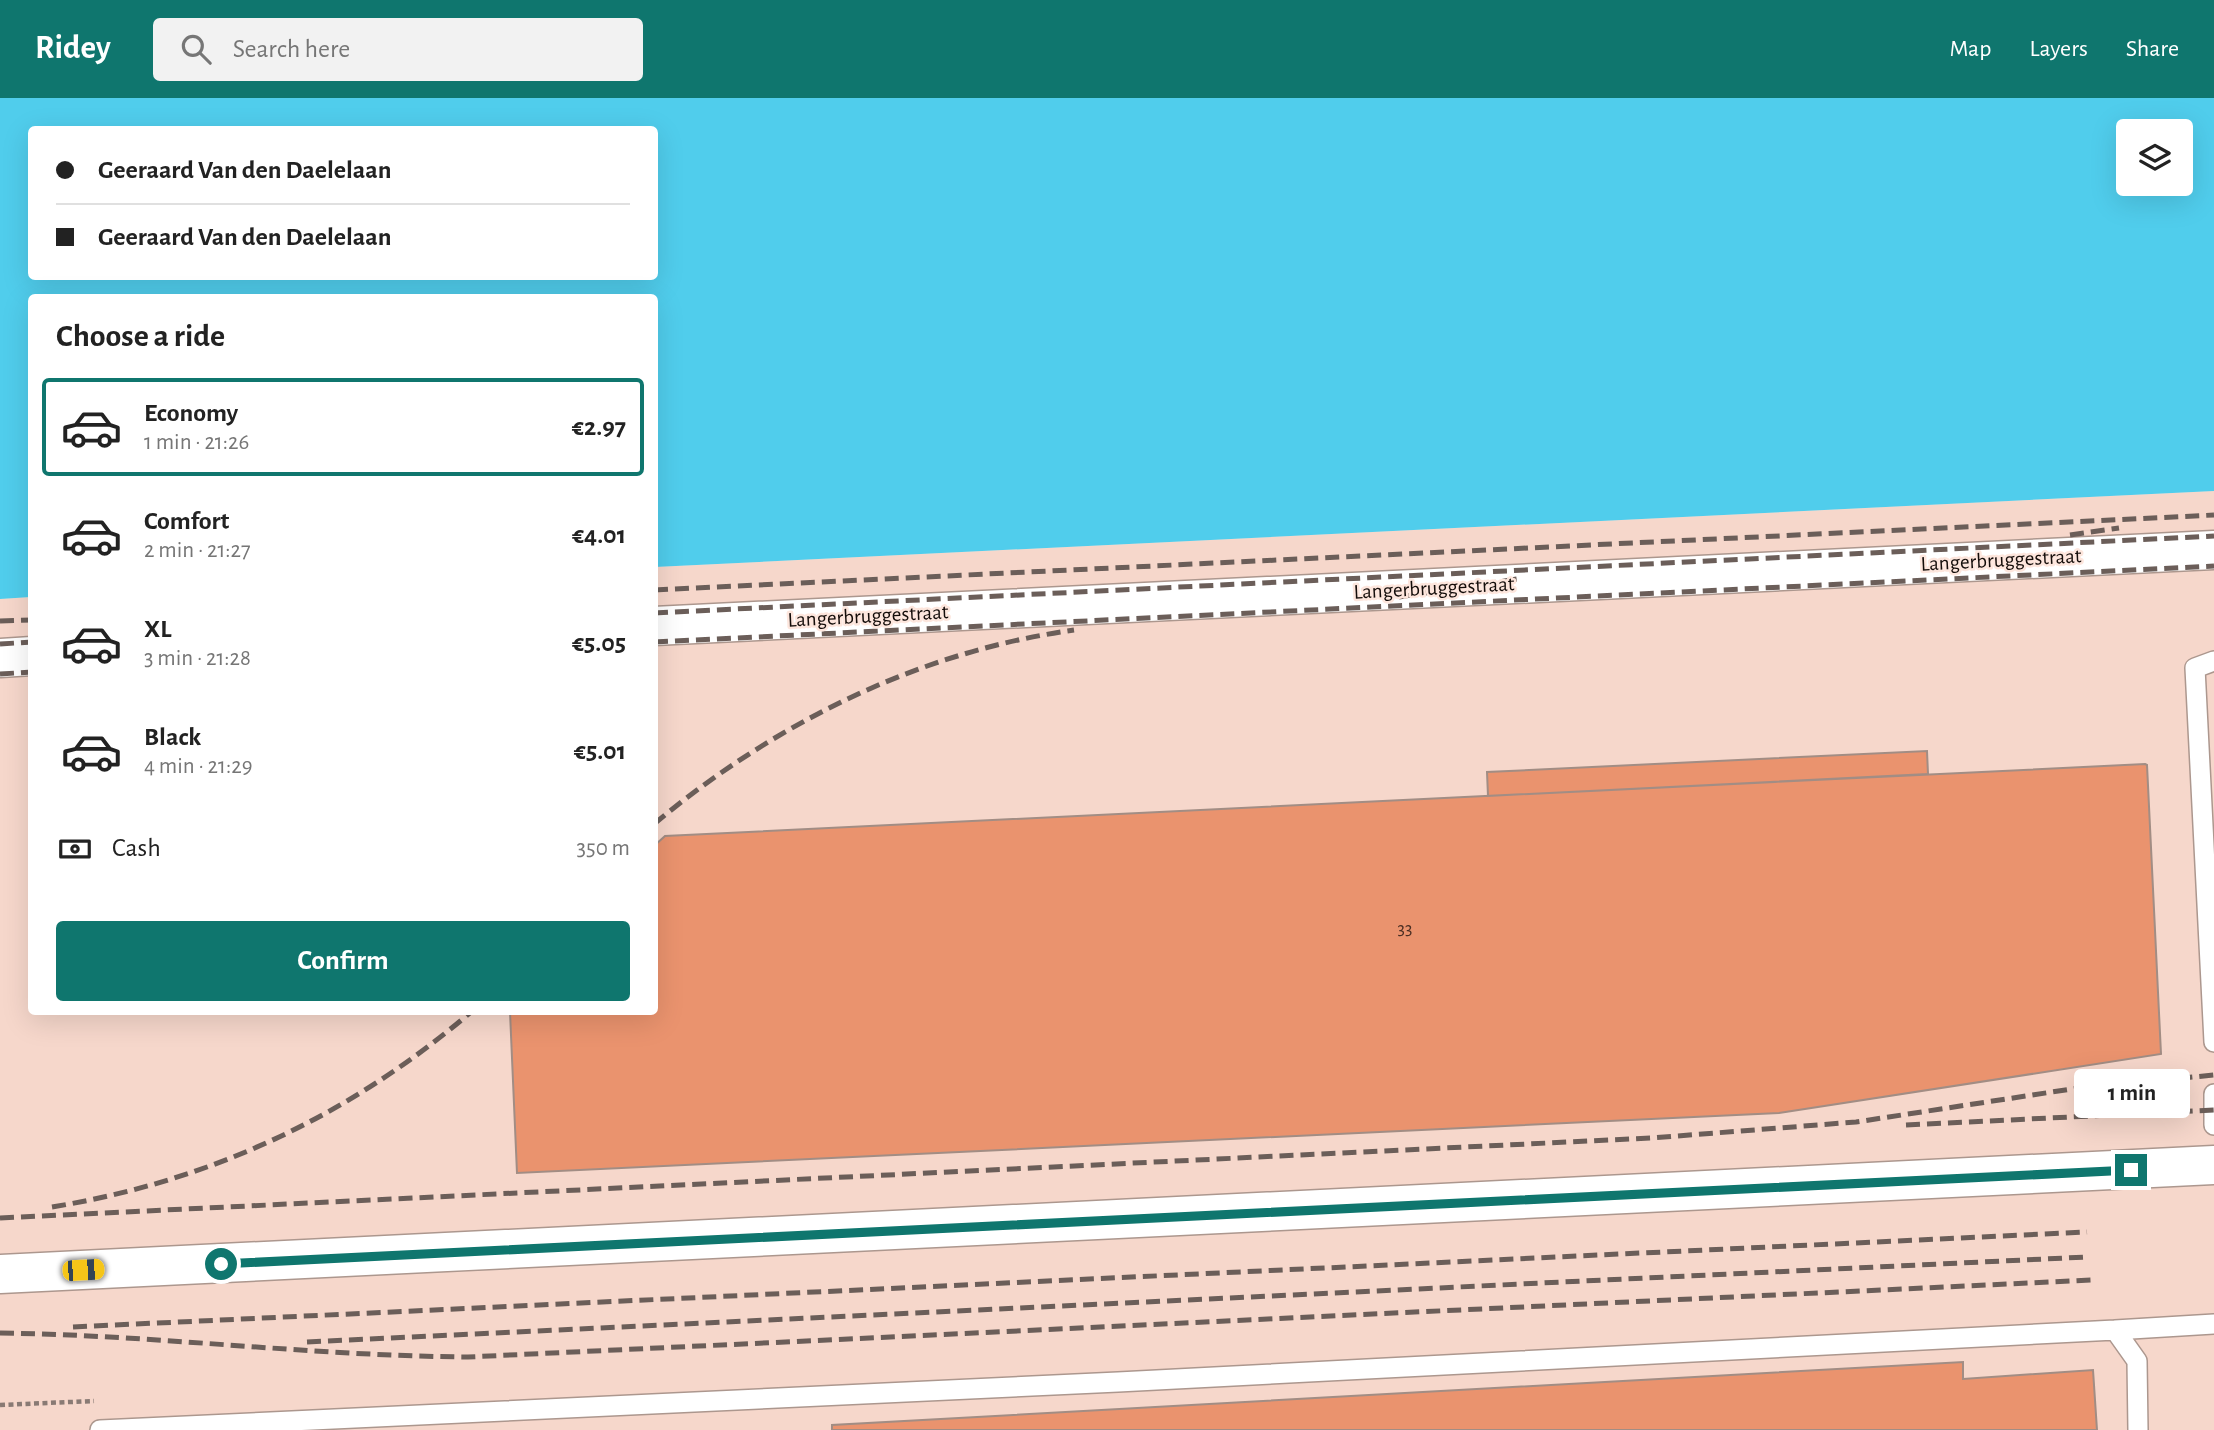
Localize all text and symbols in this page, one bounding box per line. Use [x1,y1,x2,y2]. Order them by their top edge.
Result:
search box [153,18,643,81]
icon: search [177,30,215,68]
text: Ridey [35,32,111,65]
text: Search here [233,36,350,62]
text: Map [1949,37,1991,61]
text: Layers [2029,37,2088,61]
text: Share [2126,37,2179,61]
map controls [2116,119,2193,196]
button: layers [2116,119,2193,196]
text: Geeraard Van den Daelelaan [98,157,391,183]
text: Geeraard Van den Daelelaan [98,224,391,250]
text: Choose a ride [56,320,225,352]
icon: car [60,396,123,459]
text: Economy [144,400,238,426]
text: €2.97 [572,414,626,440]
text: 1 min · 21:26 [144,431,249,454]
icon: car [60,504,123,567]
text: Comfort [144,508,229,534]
text: €4.01 [572,522,626,548]
text: 2 min · 21:27 [144,539,251,562]
street label: Langerbruggestraat [1920,545,2082,575]
street label: Langerbruggestraat [1353,573,1515,603]
street label: Langerbruggestraat [787,601,949,631]
icon: car [60,612,123,675]
text: XL [144,616,171,642]
text: €5.05 [572,630,626,656]
text: 3 min · 21:28 [144,647,251,670]
icon: car [60,720,123,783]
text: Black [144,724,201,750]
text: €5.01 [574,738,626,764]
text: 4 min · 21:29 [144,755,252,778]
icon: cash [56,830,94,868]
text: Cash [112,835,161,861]
text: 350 m [577,837,630,860]
house number: 33 [1398,920,1412,938]
button: Confirm [56,921,630,1001]
callout: 1 min [2073,1068,2189,1118]
text: 1 min [2108,1082,2156,1105]
route end [2115,1154,2147,1186]
route start [205,1248,237,1280]
car [62,1258,105,1282]

